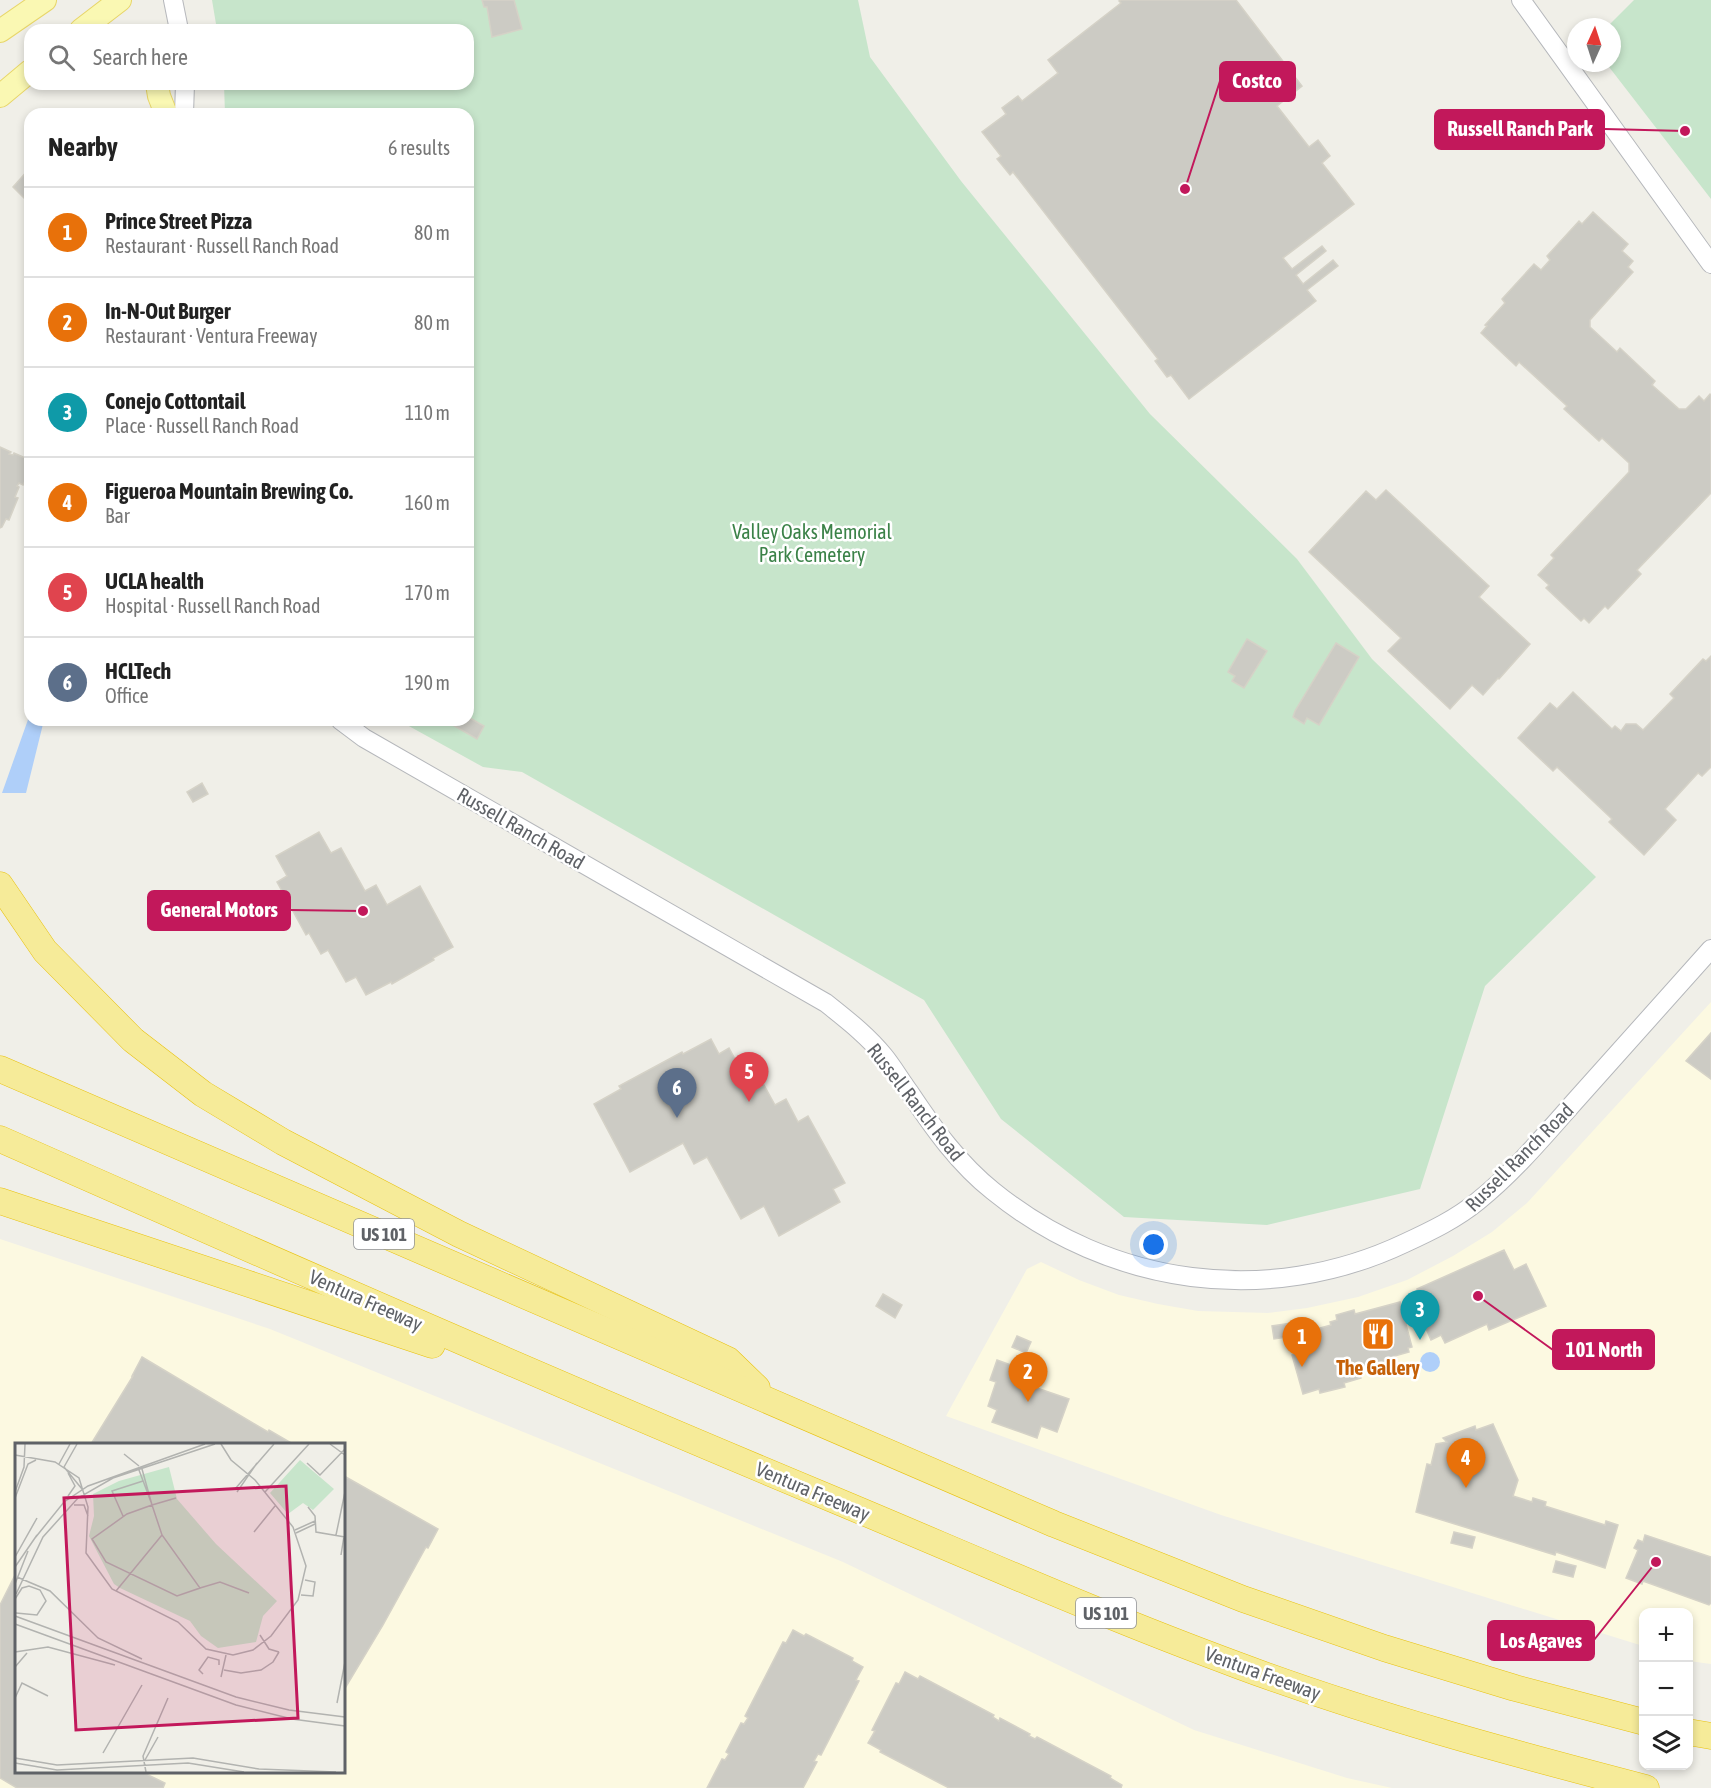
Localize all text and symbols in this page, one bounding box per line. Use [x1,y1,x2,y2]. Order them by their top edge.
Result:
north arrow [1567,18,1621,72]
search box [24,24,474,90]
icon: search [45,41,78,74]
text: Search here [93,44,188,70]
callout: Costco [1220,62,1295,101]
text: Costco [1232,68,1282,92]
callout: Russell Ranch Park [1435,110,1604,149]
text: Russell Ranch Park [1447,116,1593,140]
text: Nearby [48,132,118,162]
text: 6 results [388,136,450,159]
text: Prince Street Pizza [105,208,252,234]
text: 1 [63,221,72,244]
text: 80 m [414,221,450,244]
text: Restaurant · Russell Ranch Road [105,234,339,257]
text: In-N-Out Burger [105,298,230,324]
text: 2 [63,311,72,334]
text: 80 m [414,311,450,334]
text: Restaurant · Ventura Freeway [105,324,318,347]
text: Conejo Cottontail [105,388,245,414]
text: 3 [63,401,72,424]
text: 110 m [405,401,450,424]
text: Place · Russell Ranch Road [105,414,299,437]
text: Figueroa Mountain Brewing Co. [105,478,353,504]
text: 4 [63,491,72,514]
text: 160 m [405,491,450,514]
text: Bar [105,504,130,527]
park label: Valley Oaks Memorial Park Cemetery [732,520,893,566]
text: UCLA health [105,568,204,594]
text: 5 [63,581,72,604]
text: 170 m [405,581,450,604]
text: Hospital · Russell Ranch Road [105,594,321,617]
text: HCLTech [105,658,171,684]
text: 6 [63,671,72,694]
text: 190 m [405,671,450,694]
text: Office [105,684,149,707]
street label: Russell Ranch Road [453,782,589,874]
callout: General Motors [148,891,290,930]
text: General Motors [160,897,278,921]
street label: Russell Ranch Road [863,1038,969,1166]
pin: 5 [730,1052,768,1102]
pin: 6 [658,1068,696,1118]
street label: Russell Ranch Road [1460,1098,1578,1216]
road number: US 101 [354,1219,414,1249]
your location [1139,1230,1168,1259]
street label: Ventura Freeway [306,1265,426,1335]
pin: 3 [1400,1290,1440,1340]
restaurant icon: The Gallery [1360,1316,1396,1352]
pin: 1 [1282,1318,1322,1367]
callout: 101 North [1553,1330,1654,1369]
text: 101 North [1566,1337,1642,1361]
pin: 2 [1008,1352,1048,1402]
place label: The Gallery [1336,1356,1420,1379]
pin: 4 [1446,1438,1486,1488]
inset map [15,1443,345,1773]
street label: Ventura Freeway [753,1457,873,1525]
road number: US 101 [1076,1598,1136,1628]
map controls [1639,1608,1693,1770]
button: + [1639,1608,1693,1662]
callout: Los Agaves [1488,1621,1594,1660]
text: Los Agaves [1500,1628,1583,1652]
street label: Ventura Freeway [1202,1641,1324,1705]
button: − [1639,1662,1693,1716]
button: layers [1639,1716,1693,1770]

